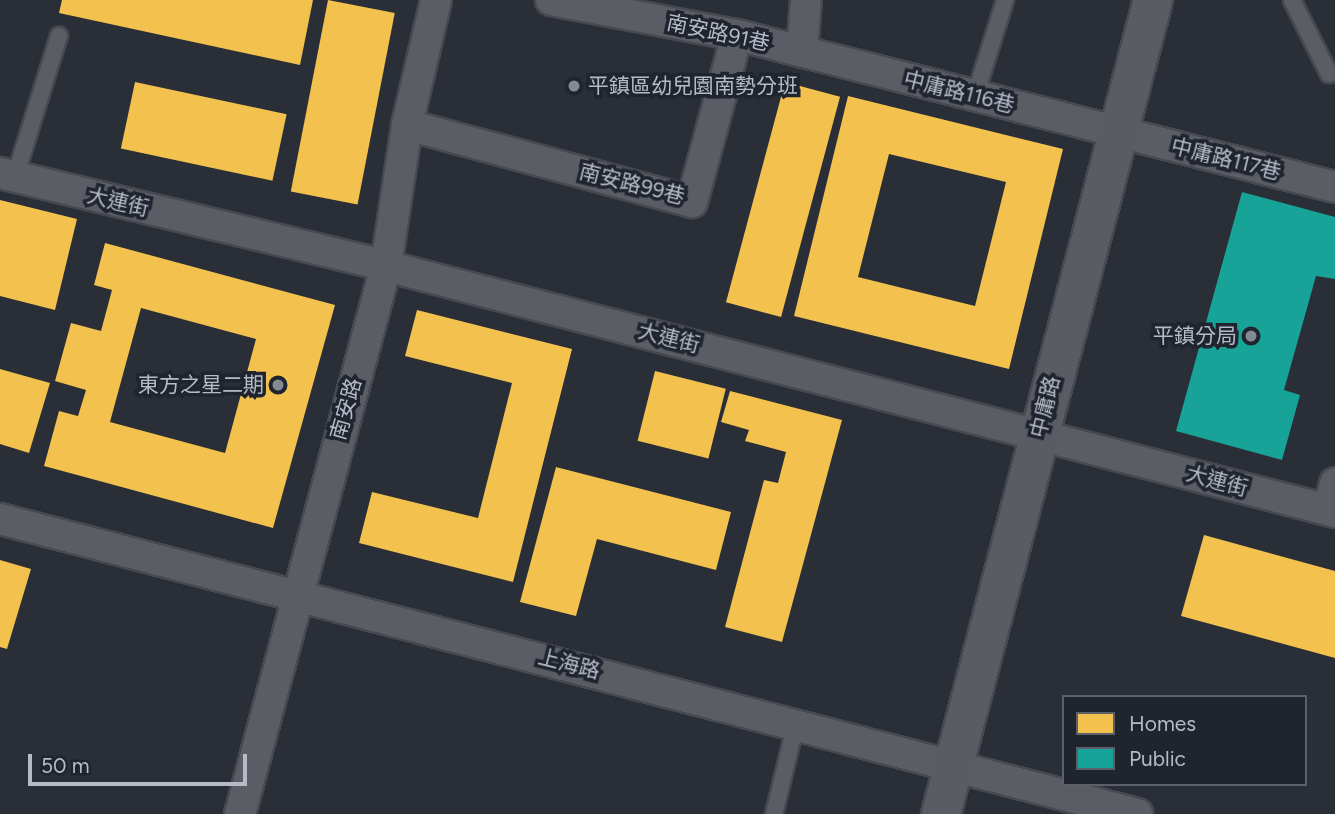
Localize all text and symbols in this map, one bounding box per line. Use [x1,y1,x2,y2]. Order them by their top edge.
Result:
street label: 南安路91巷 [664,10,772,56]
street label: 中庸路116巷 [901,66,1017,118]
place label: 平鎮區幼兒園南勢分班 [588,73,798,99]
marker: 平鎮區幼兒園南勢分班 [566,78,582,94]
street label: 中庸路117巷 [1168,133,1284,185]
street label: 南安路99巷 [577,159,687,209]
street label: 大連街 [84,183,152,221]
street label: 大連街 [635,318,703,358]
place label: 平鎮分局 [1153,323,1237,349]
marker: 平鎮分局 [1243,328,1259,344]
place label: 東方之星二期 [138,372,264,398]
street label: 中庸路 [1025,373,1065,441]
street label: 南安路 [325,375,367,443]
marker: 東方之星二期 [270,377,286,393]
street label: 大連街 [1183,461,1251,501]
street label: 上海路 [535,644,603,684]
legend [1062,695,1307,786]
text: Homes [1129,711,1196,736]
scale bar [32,740,250,784]
text: Public [1129,746,1186,771]
text: 50 m [41,753,90,778]

